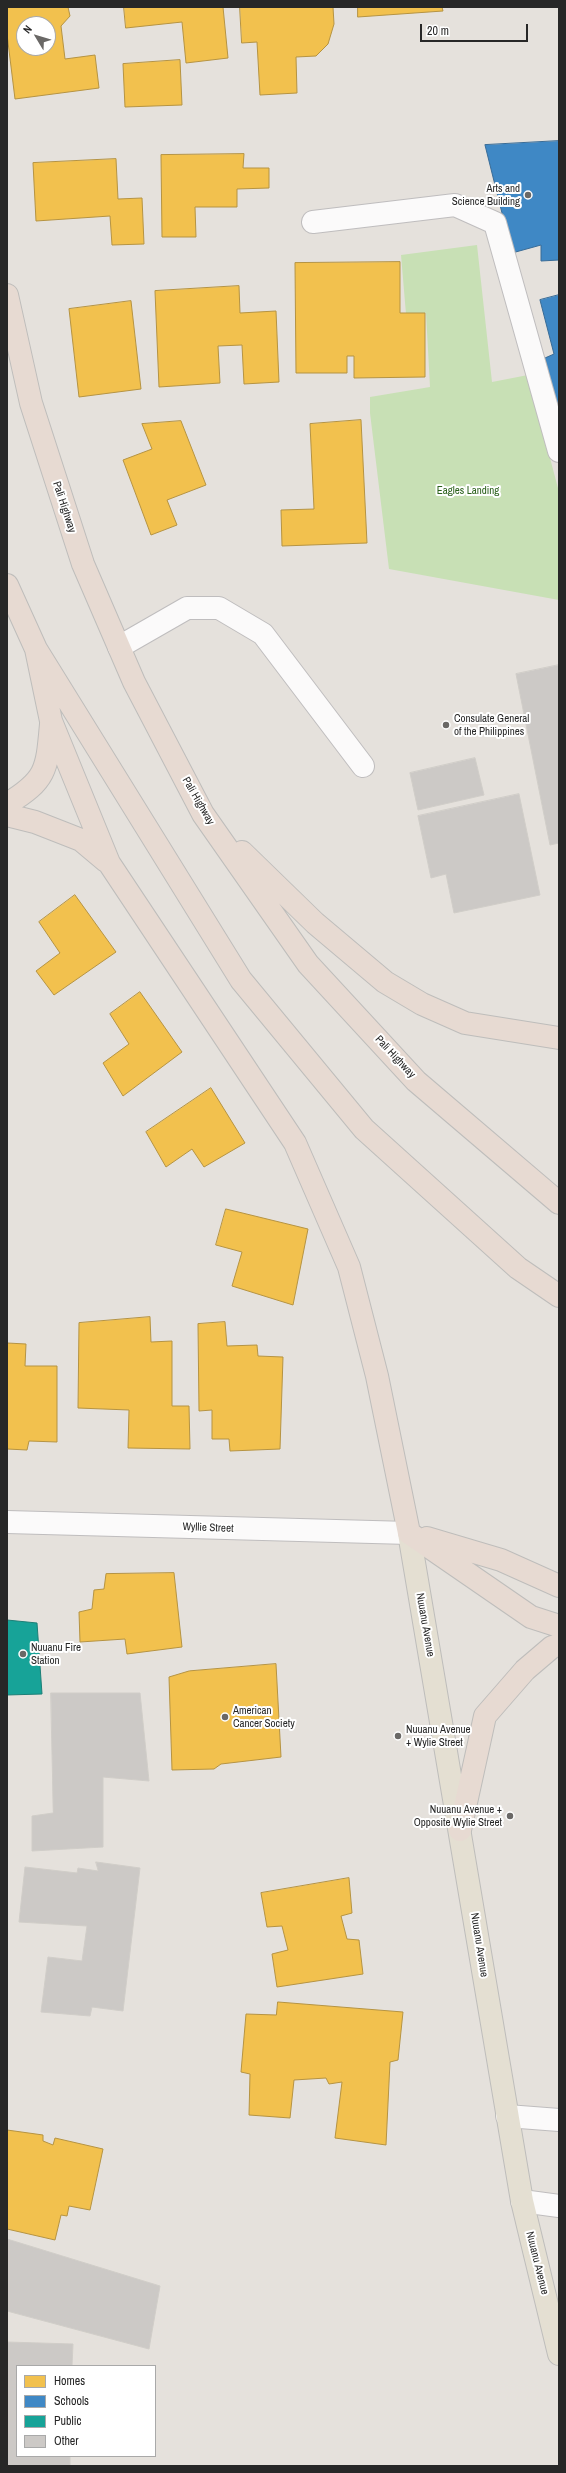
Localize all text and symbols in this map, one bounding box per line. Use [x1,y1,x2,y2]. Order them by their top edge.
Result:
north arrow [16,16,56,56]
scale bar [422,16,530,42]
text: N [20,22,35,36]
text: 20 m [427,23,449,39]
place label: Arts and Science Building [452,182,520,208]
marker: Arts and Science Building [523,190,533,200]
street label: Pali Highway [50,480,78,534]
park label: Eagles Landing [437,484,499,498]
place label: Consulate General of the Philippines [454,712,529,738]
marker: Consulate General of the Philippines [441,720,451,730]
street label: Pali Highway [179,775,217,827]
street label: Pali Highway [372,1033,418,1081]
street label: Wyllie Street [182,1521,234,1535]
street label: Nuuanu Avenue [413,1592,437,1658]
place label: Nuuanu Fire Station [31,1641,81,1667]
marker: Nuuanu Fire Station [18,1649,28,1659]
place label: American Cancer Society [233,1704,295,1730]
marker: American Cancer Society [220,1712,230,1722]
place label: Nuuanu Avenue + Wylie Street [406,1723,471,1749]
marker: Nuuanu Avenue + Wylie Street [393,1731,403,1741]
place label: Nuuanu Avenue + Opposite Wylie Street [414,1803,502,1829]
marker: Nuuanu Avenue + Opposite Wylie Street [505,1811,515,1821]
street label: Nuuanu Avenue [467,1912,491,1978]
street label: Nuuanu Avenue [523,2230,551,2296]
legend [16,2365,156,2457]
text: Homes [54,2373,85,2389]
text: Schools [54,2393,89,2409]
text: Public [54,2413,81,2429]
text: Other [54,2433,79,2449]

